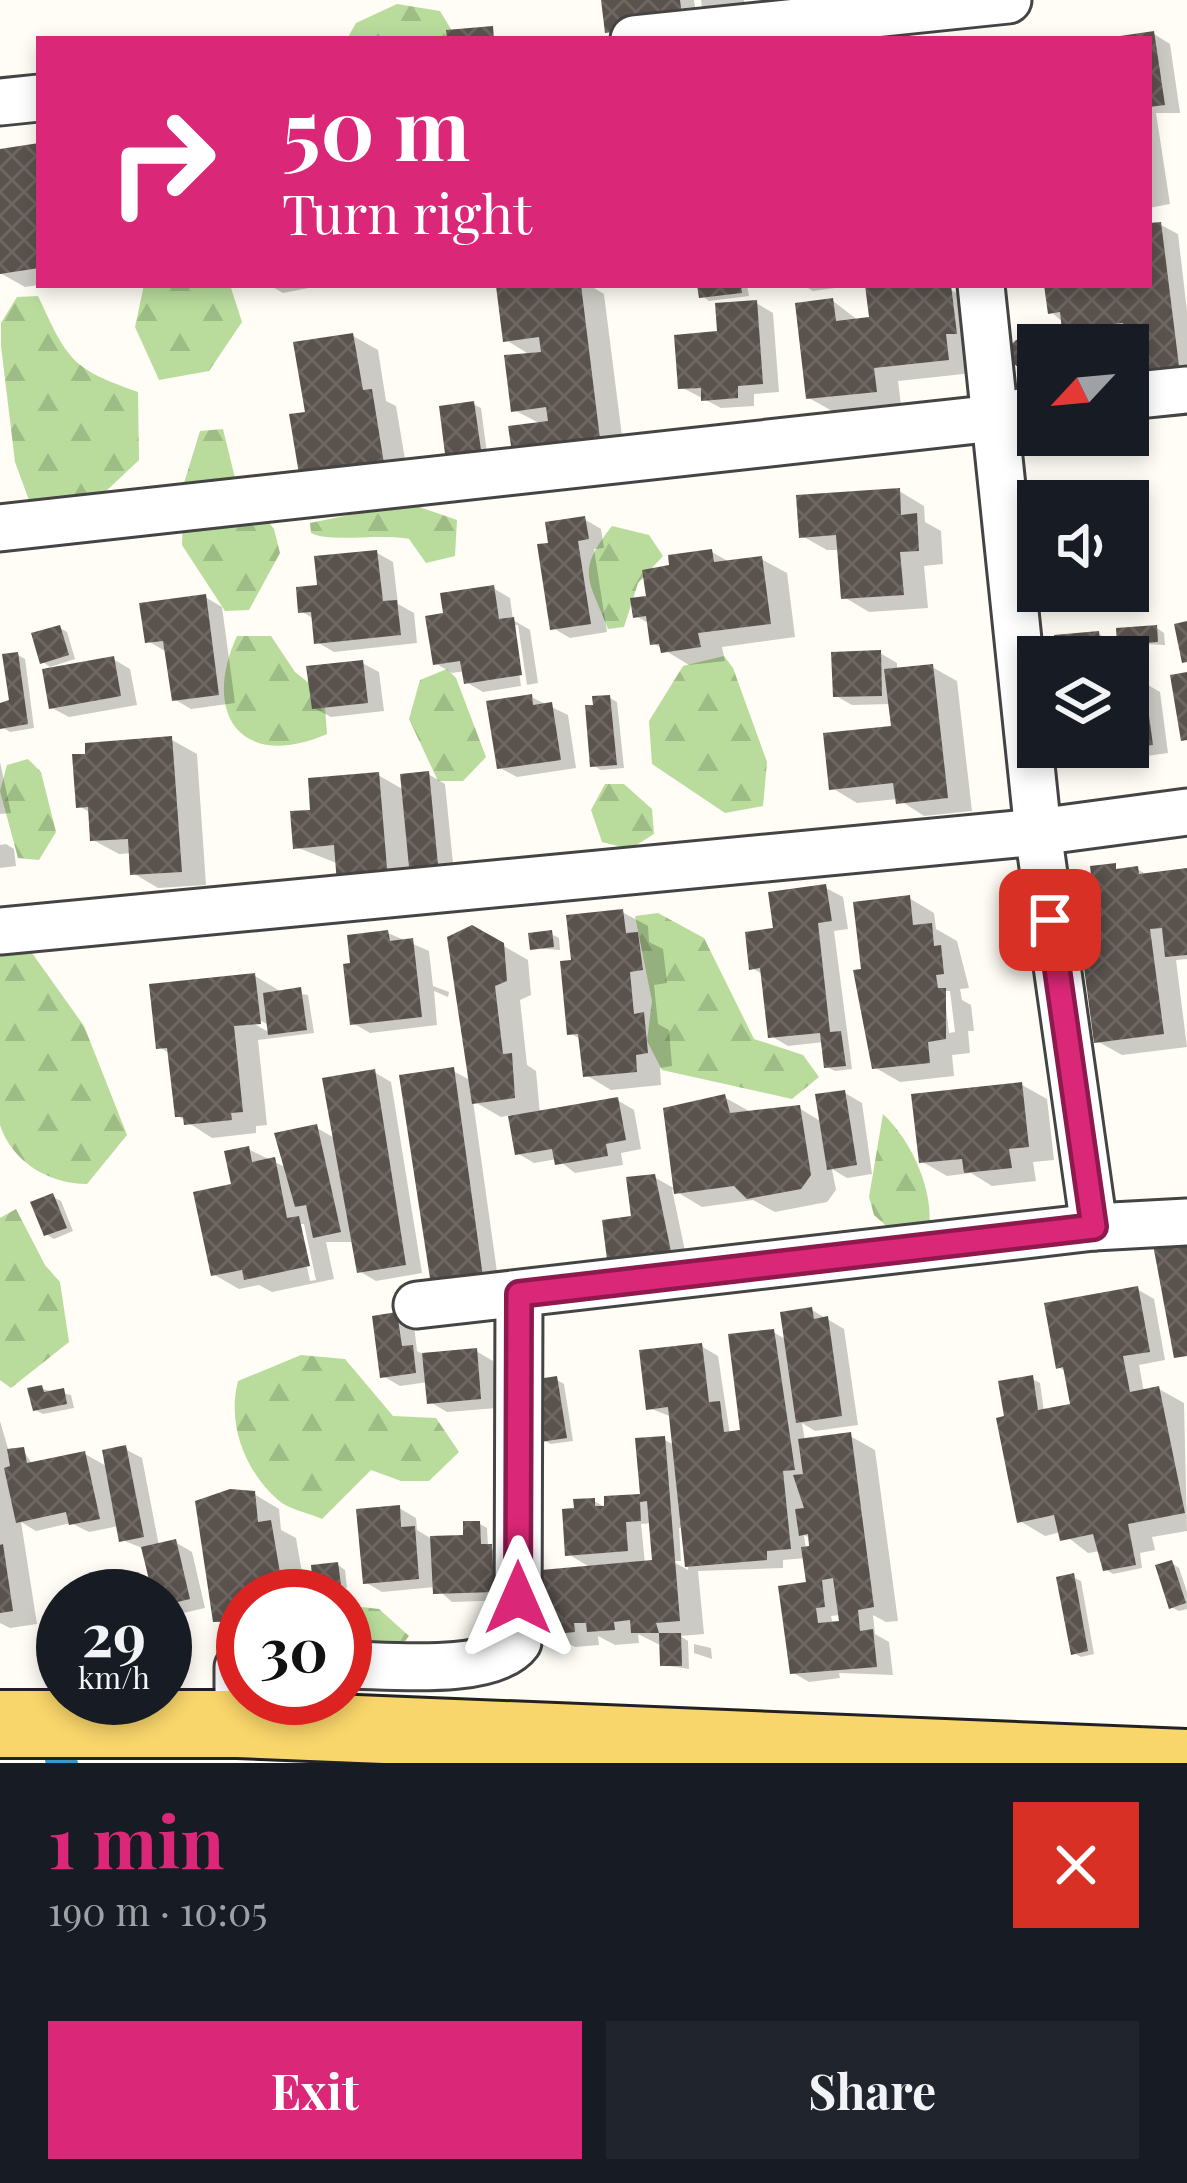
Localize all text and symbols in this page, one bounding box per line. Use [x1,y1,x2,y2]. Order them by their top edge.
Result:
text: 50 m [282,70,470,182]
icon: right [84,84,240,240]
text: Turn right [282,177,532,249]
north arrow [1017,324,1149,456]
map controls [1017,324,1149,768]
button: sound [1017,480,1149,612]
button: layers [1017,636,1149,768]
pin [999,869,1101,971]
icon: arrive [1017,887,1083,953]
position arrow [455,1535,581,1661]
speed limit sign: 30 [216,1569,372,1725]
text: 29 [82,1592,146,1672]
text: km/h [78,1657,150,1697]
text: 1 min [48,1791,224,1887]
button: close [1013,1802,1139,1928]
text: 190 m · 10:05 [48,1884,268,1936]
button: Exit [48,2021,582,2159]
button: Share [606,2021,1139,2159]

